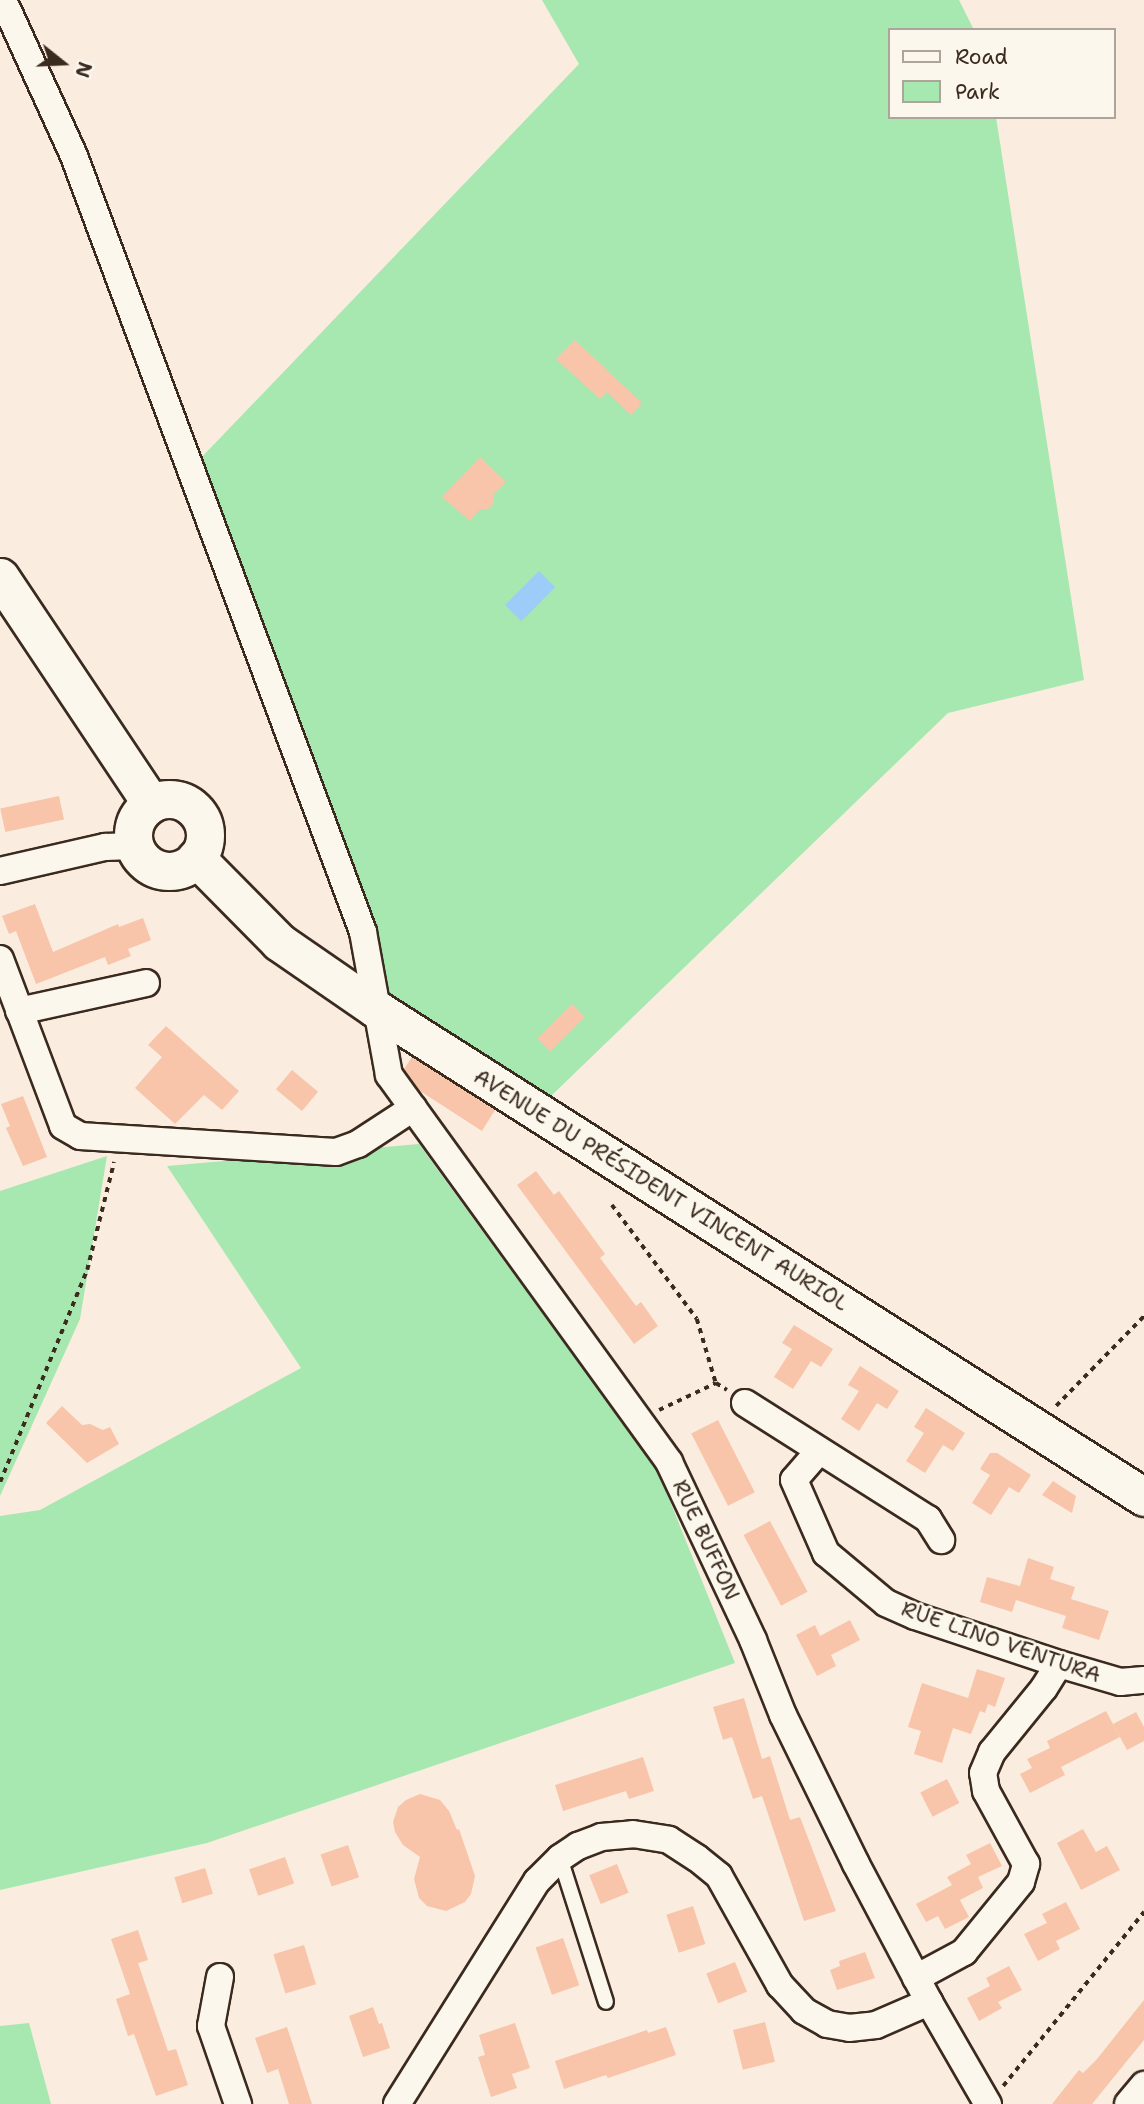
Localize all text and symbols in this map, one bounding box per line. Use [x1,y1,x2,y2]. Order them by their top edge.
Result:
north arrow [28,28,98,98]
legend [888,28,1116,119]
text: Road [955,43,1008,71]
text: N [69,59,98,81]
text: Park [955,78,1000,106]
street label: AVENUE DU PRÉSIDENT VINCENT AURIOL [469,1064,853,1316]
street label: RUE BUFFON [667,1476,745,1604]
street label: RUE LINO VENTURA [898,1596,1104,1688]

